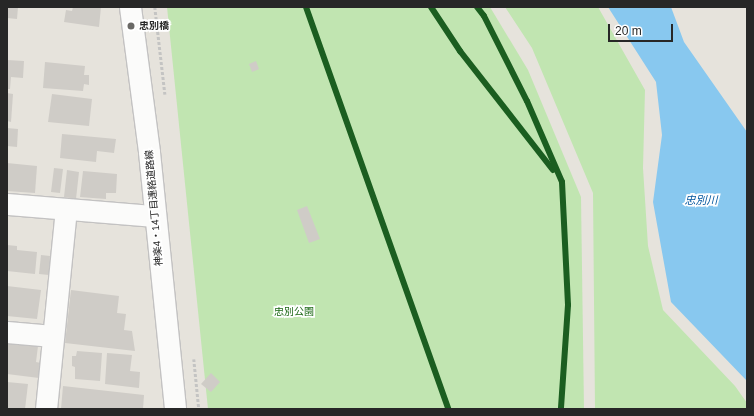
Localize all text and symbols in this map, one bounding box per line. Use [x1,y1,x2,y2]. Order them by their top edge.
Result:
scale bar [610,16,675,42]
place label: 忠別橋 [139,20,169,32]
marker: 忠別橋 [126,21,136,31]
text: 20 m [615,24,642,38]
street label: 神楽4・14丁目連絡道路線 [143,149,165,267]
water label: 忠別川 [685,193,717,207]
park label: 忠別公園 [274,306,314,318]

